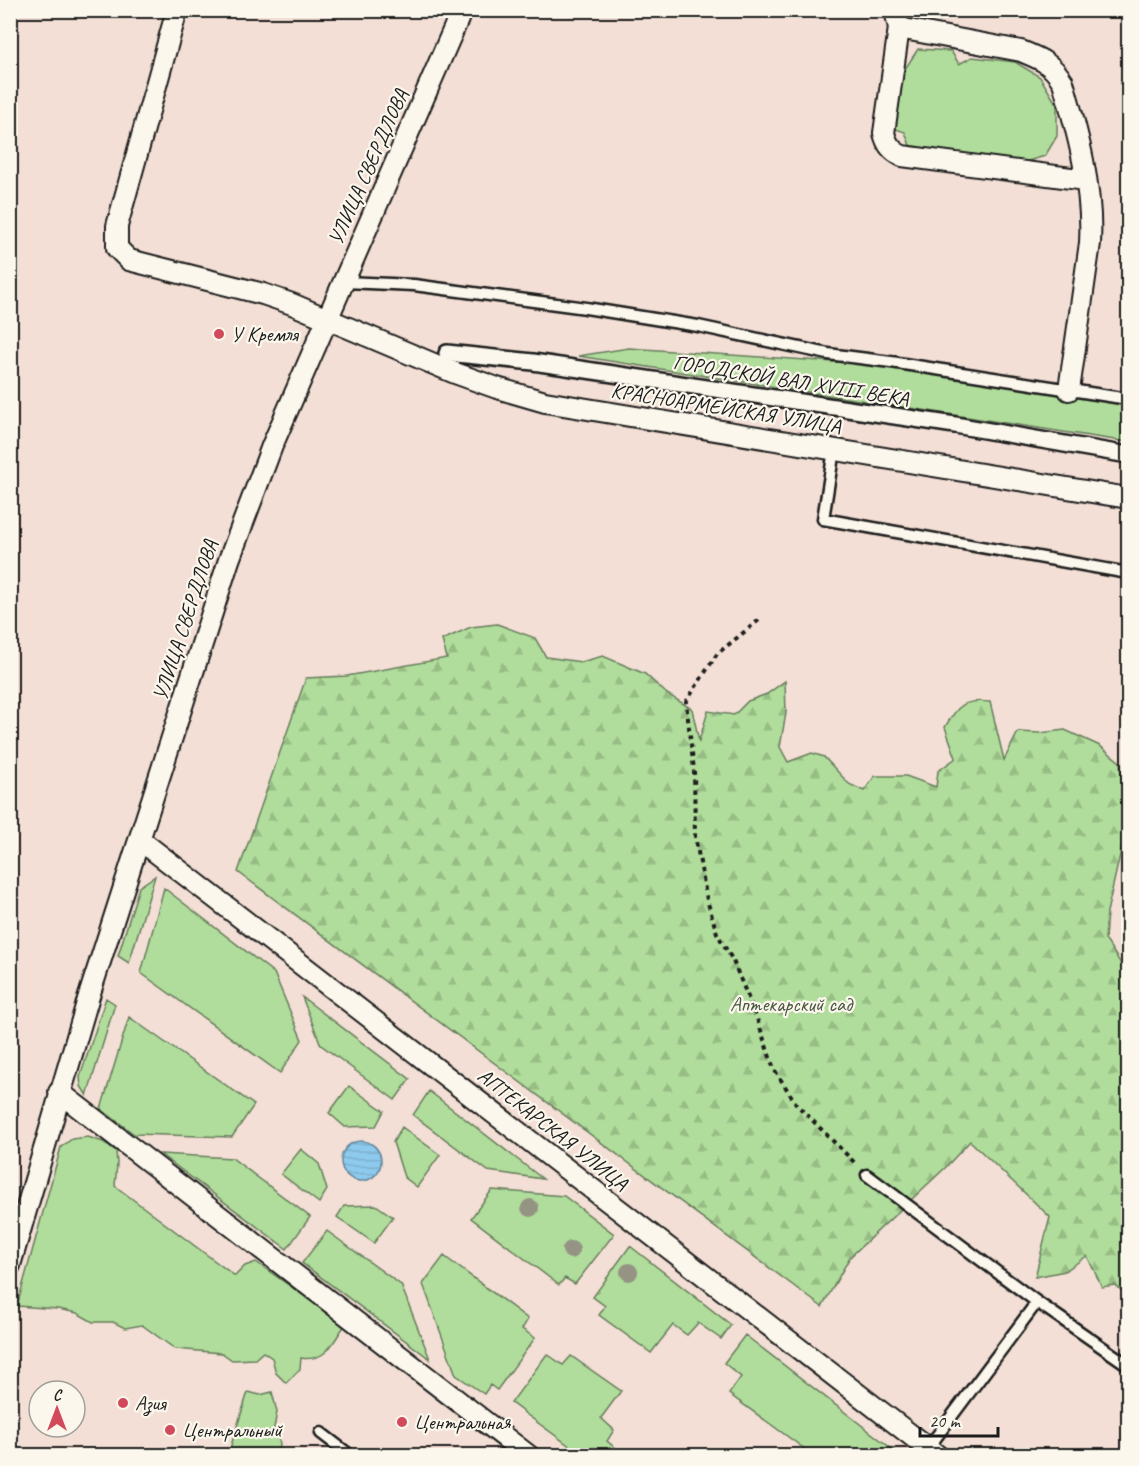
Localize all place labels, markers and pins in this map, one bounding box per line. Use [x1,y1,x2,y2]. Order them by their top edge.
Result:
place label: У Кремля [231,321,299,347]
marker: У Кремля [212,327,226,341]
place label: Азия [135,1390,167,1417]
marker: Азия [116,1396,130,1410]
place label: Центральная [414,1409,512,1435]
marker: Центральная [395,1415,409,1429]
place label: Центральный [182,1417,283,1443]
marker: Центральный [163,1423,177,1437]

